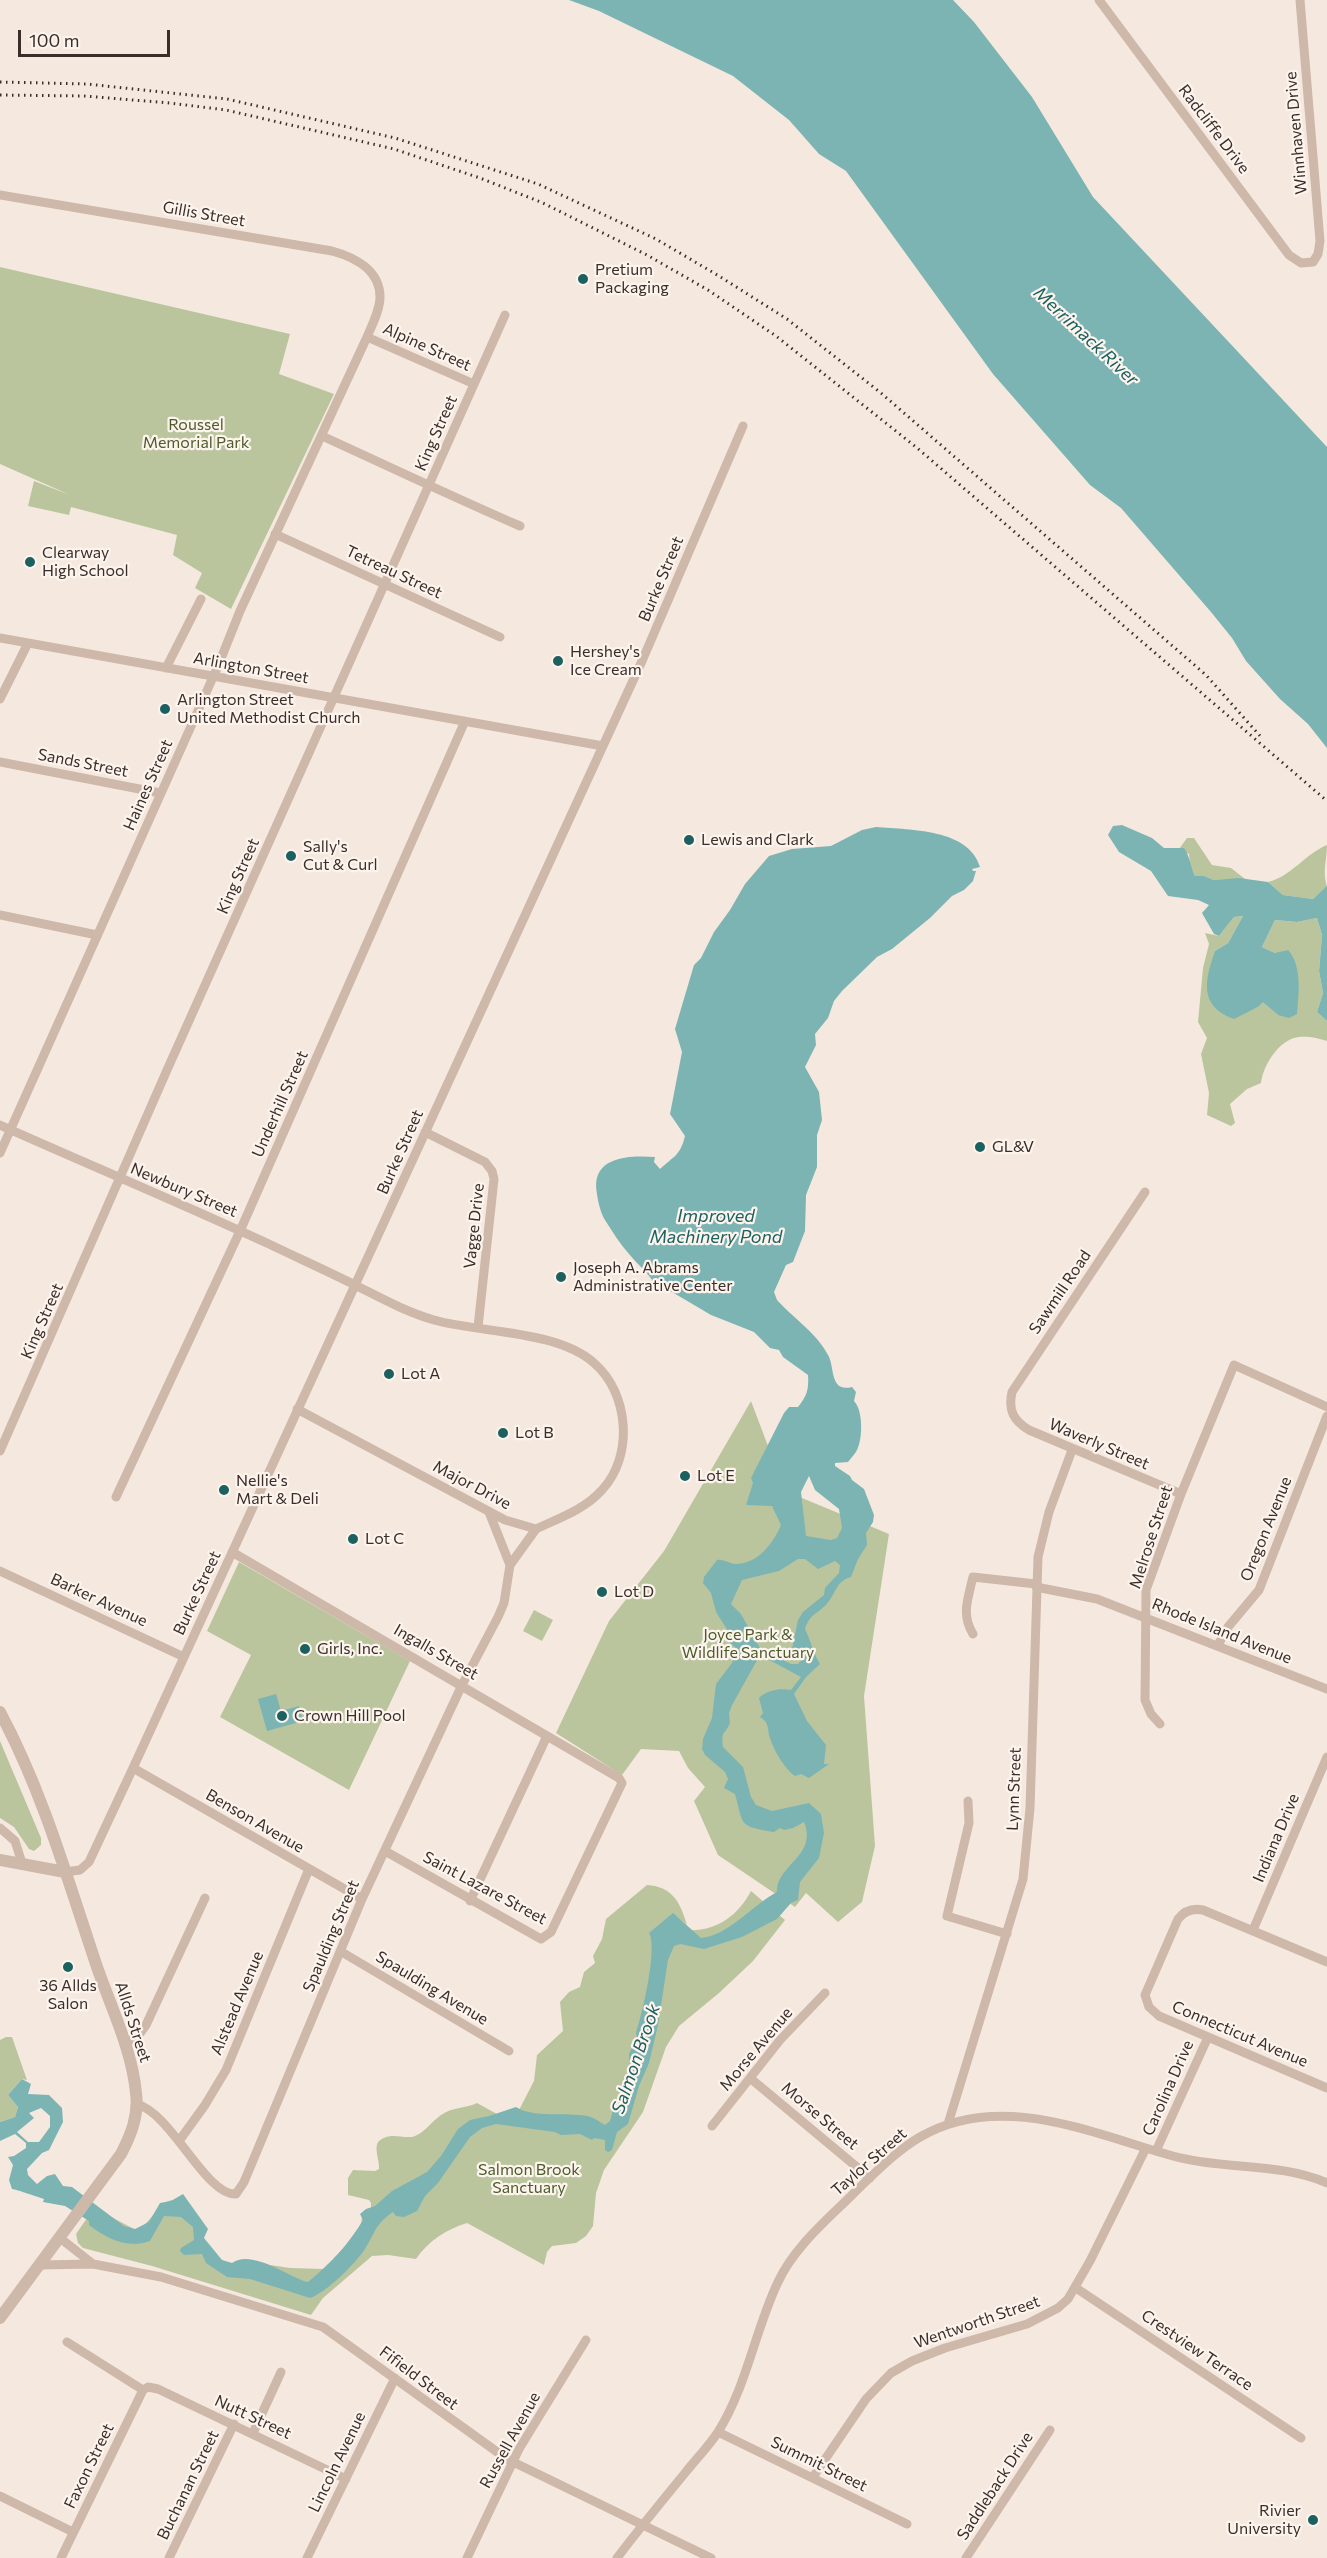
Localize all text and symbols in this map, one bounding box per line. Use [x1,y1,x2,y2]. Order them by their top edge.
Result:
scale bar [21,18,172,56]
text: 100 m [29,29,79,51]
street label: Winnhaven Drive [1281,71,1311,195]
street label: Radcliffe Drive [1174,81,1254,177]
street label: Gillis Street [161,197,247,231]
place label: Pretium Packaging [595,260,669,298]
marker: Pretium Packaging [576,272,590,286]
water label: Merrimack River [1029,282,1143,390]
street label: Alpine Street [380,319,474,375]
street label: King Street [411,392,461,474]
park label: Roussel Memorial Park [143,415,249,453]
street label: Burke Street [634,534,688,624]
street label: Tetreau Street [343,541,445,603]
place label: Clearway High School [42,543,129,581]
marker: Clearway High School [23,555,37,569]
place label: Hershey's Ice Cream [570,642,642,680]
street label: Arlington Street [192,648,310,688]
marker: Hershey's Ice Cream [551,654,565,668]
place label: Arlington Street United Methodist Church [177,690,361,728]
marker: Arlington Street United Methodist Church [158,702,172,716]
street label: Haines Street [119,736,177,834]
street label: Sands Street [36,745,130,781]
place label: Lewis and Clark [701,830,814,850]
marker: Lewis and Clark [682,833,696,847]
street label: King Street [213,835,263,917]
place label: Sally's Cut & Curl [303,837,378,875]
marker: Sally's Cut & Curl [284,849,298,863]
street label: Underhill Street [248,1048,312,1160]
street label: Burke Street [373,1107,427,1197]
place label: GL&V [992,1137,1034,1157]
marker: GL&V [973,1140,987,1154]
street label: Newbury Street [128,1159,240,1221]
street label: Vagge Drive [460,1182,488,1270]
water label: Improved Machinery Pond [650,1205,782,1248]
street label: Sawmill Road [1025,1246,1095,1338]
place label: Joseph A. Abrams Administrative Center [573,1258,733,1296]
marker: Joseph A. Abrams Administrative Center [554,1270,568,1284]
street label: King Street [17,1280,67,1362]
place label: Lot A [401,1364,440,1384]
marker: Lot A [382,1367,396,1381]
street label: Waverly Street [1046,1414,1152,1474]
place label: Lot B [515,1423,554,1443]
marker: Lot B [496,1426,510,1440]
street label: Major Drive [430,1457,514,1513]
place label: Lot E [697,1466,735,1486]
marker: Lot E [678,1469,692,1483]
place label: Nellie's Mart & Deli [236,1471,319,1509]
street label: Oregon Avenue [1236,1474,1296,1584]
marker: Nellie's Mart & Deli [217,1483,231,1497]
street label: Melrose Street [1125,1483,1177,1591]
place label: Lot C [365,1529,404,1549]
marker: Lot C [346,1532,360,1546]
street label: Burke Street [169,1548,225,1638]
street label: Barker Avenue [48,1569,150,1631]
place label: Lot D [614,1582,654,1602]
marker: Lot D [595,1585,609,1599]
street label: Rhode Island Avenue [1149,1594,1295,1668]
street label: Ingalls Street [390,1620,482,1684]
park label: Joyce Park & Wildlife Sanctuary [682,1625,814,1663]
place label: Girls, Inc. [317,1639,383,1659]
marker: Girls, Inc. [298,1642,312,1656]
place label: Crown Hill Pool [294,1706,406,1726]
marker: Crown Hill Pool [275,1709,289,1723]
street label: Lynn Street [1003,1747,1025,1831]
street label: Benson Avenue [202,1785,308,1857]
street label: Indiana Drive [1249,1791,1303,1885]
street label: Saint Lazare Street [420,1847,550,1929]
street label: Spaulding Street [299,1877,363,1995]
street label: Spaulding Avenue [372,1947,492,2029]
street label: Alstead Avenue [206,1948,268,2058]
marker: 36 Allds Salon [61,1960,75,1974]
place label: 36 Allds Salon [39,1976,97,2014]
street label: Allds Street [111,1979,155,2065]
street label: Connecticut Avenue [1169,1997,1311,2071]
water label: Salmon Brook [607,2001,665,2117]
street label: Morse Avenue [716,2003,796,2095]
street label: Carolina Drive [1138,2037,1198,2139]
street label: Morse Street [777,2078,863,2154]
street label: Taylor Street [827,2124,911,2200]
park label: Salmon Brook Sanctuary [478,2160,580,2198]
street label: Wentworth Street [912,2291,1042,2353]
street label: Crestview Terrace [1138,2306,1256,2394]
street label: Fifield Street [376,2342,462,2414]
street label: Russell Avenue [476,2389,544,2491]
street label: Nutt Street [212,2391,294,2443]
street label: Lincoln Avenue [304,2409,370,2515]
street label: Faxon Street [60,2420,118,2512]
street label: Buchanan Street [153,2427,223,2543]
street label: Saddleback Drive [953,2428,1037,2544]
street label: Summit Street [768,2432,870,2496]
place label: Rivier University [1227,2501,1301,2539]
marker: Rivier University [1306,2513,1320,2527]

